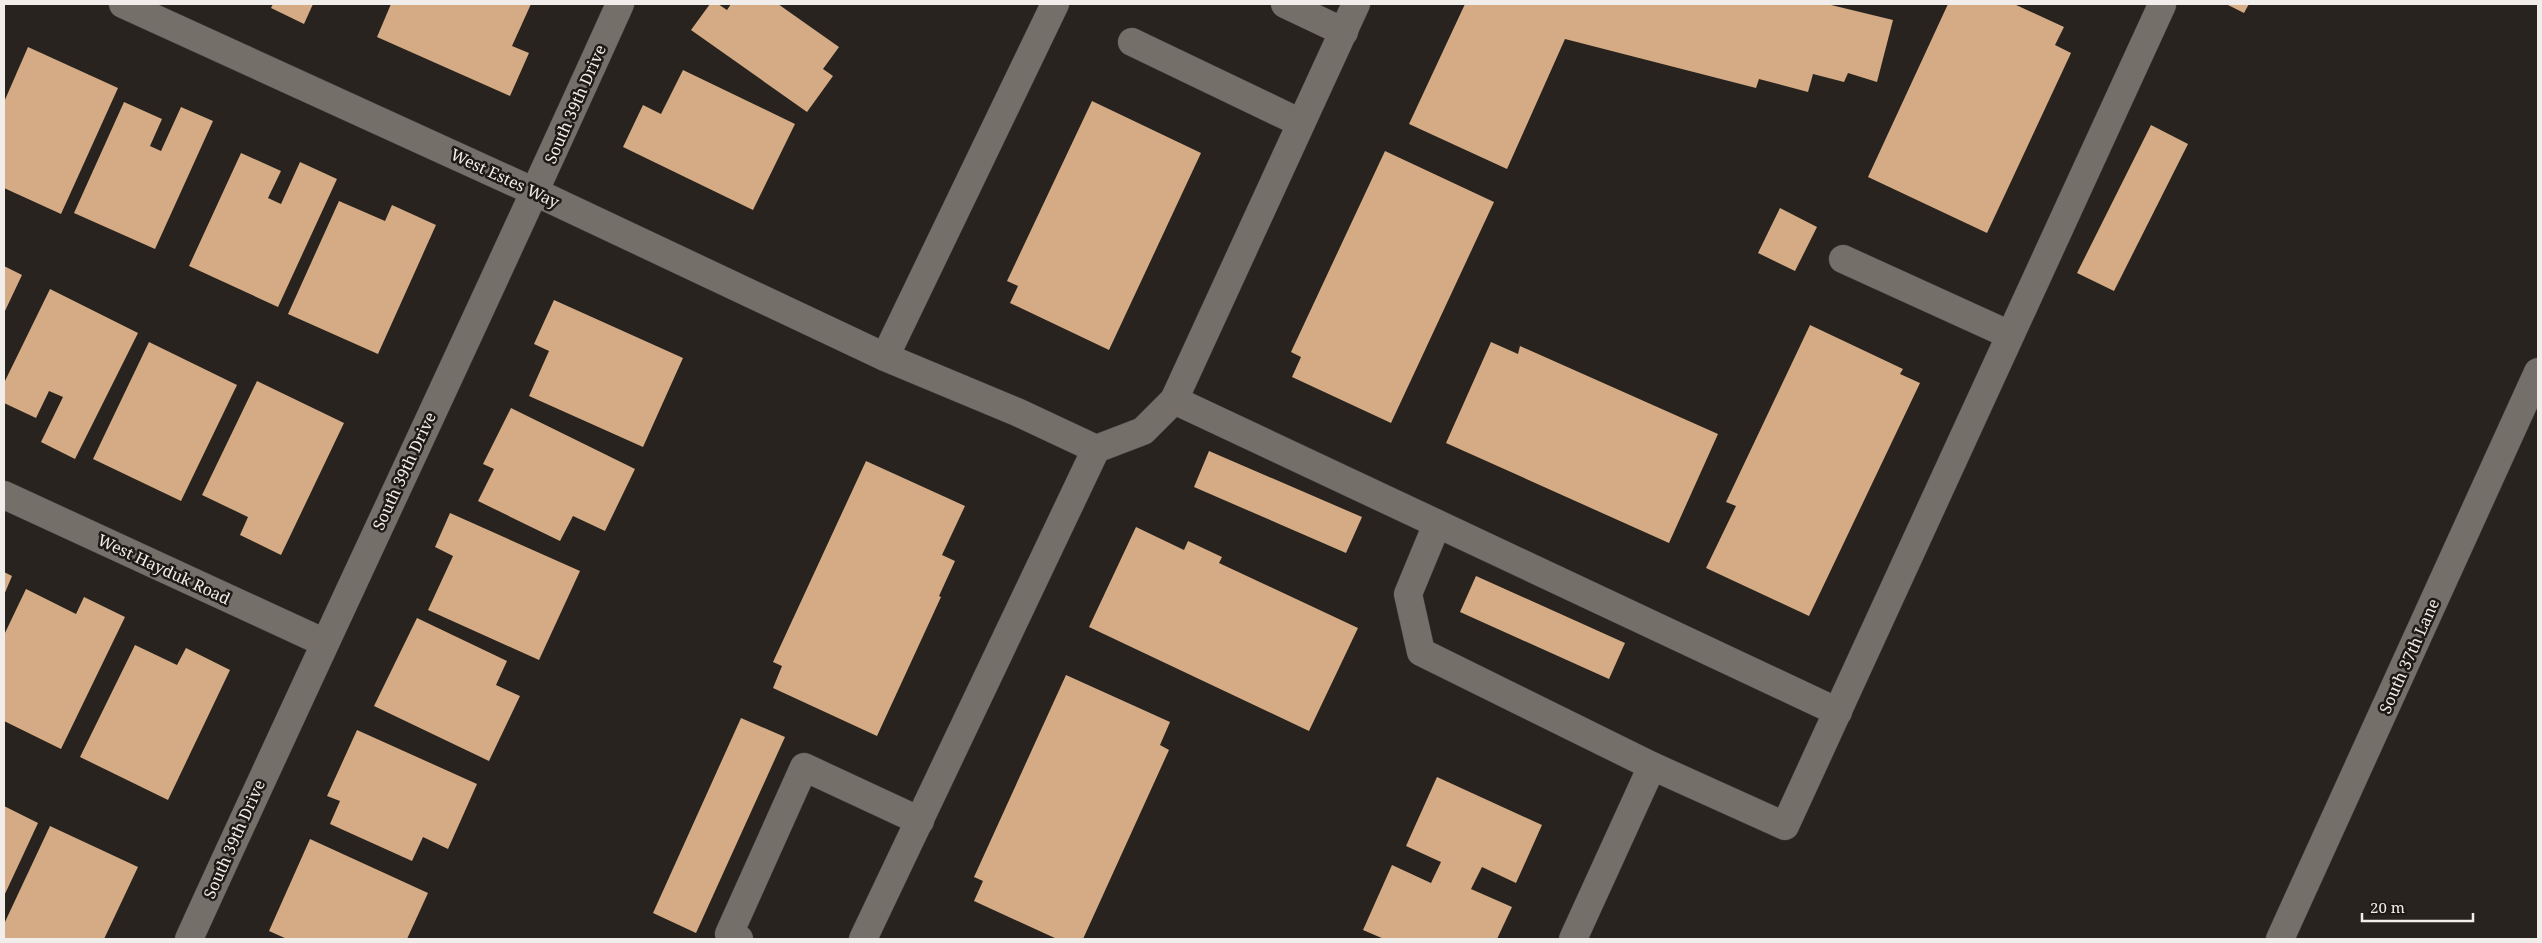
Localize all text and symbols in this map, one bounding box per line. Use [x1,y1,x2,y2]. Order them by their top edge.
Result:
street label: South 39th Drive [539,41,611,167]
street label: West Estes Way [447,143,564,213]
street label: South 39th Drive [367,408,441,534]
street label: West Hayduk Road [94,529,234,609]
street label: South 37th Lane [2374,595,2444,717]
street label: South 39th Drive [198,776,270,902]
scale bar [2362,890,2473,922]
text: 20 m [2370,897,2405,917]

